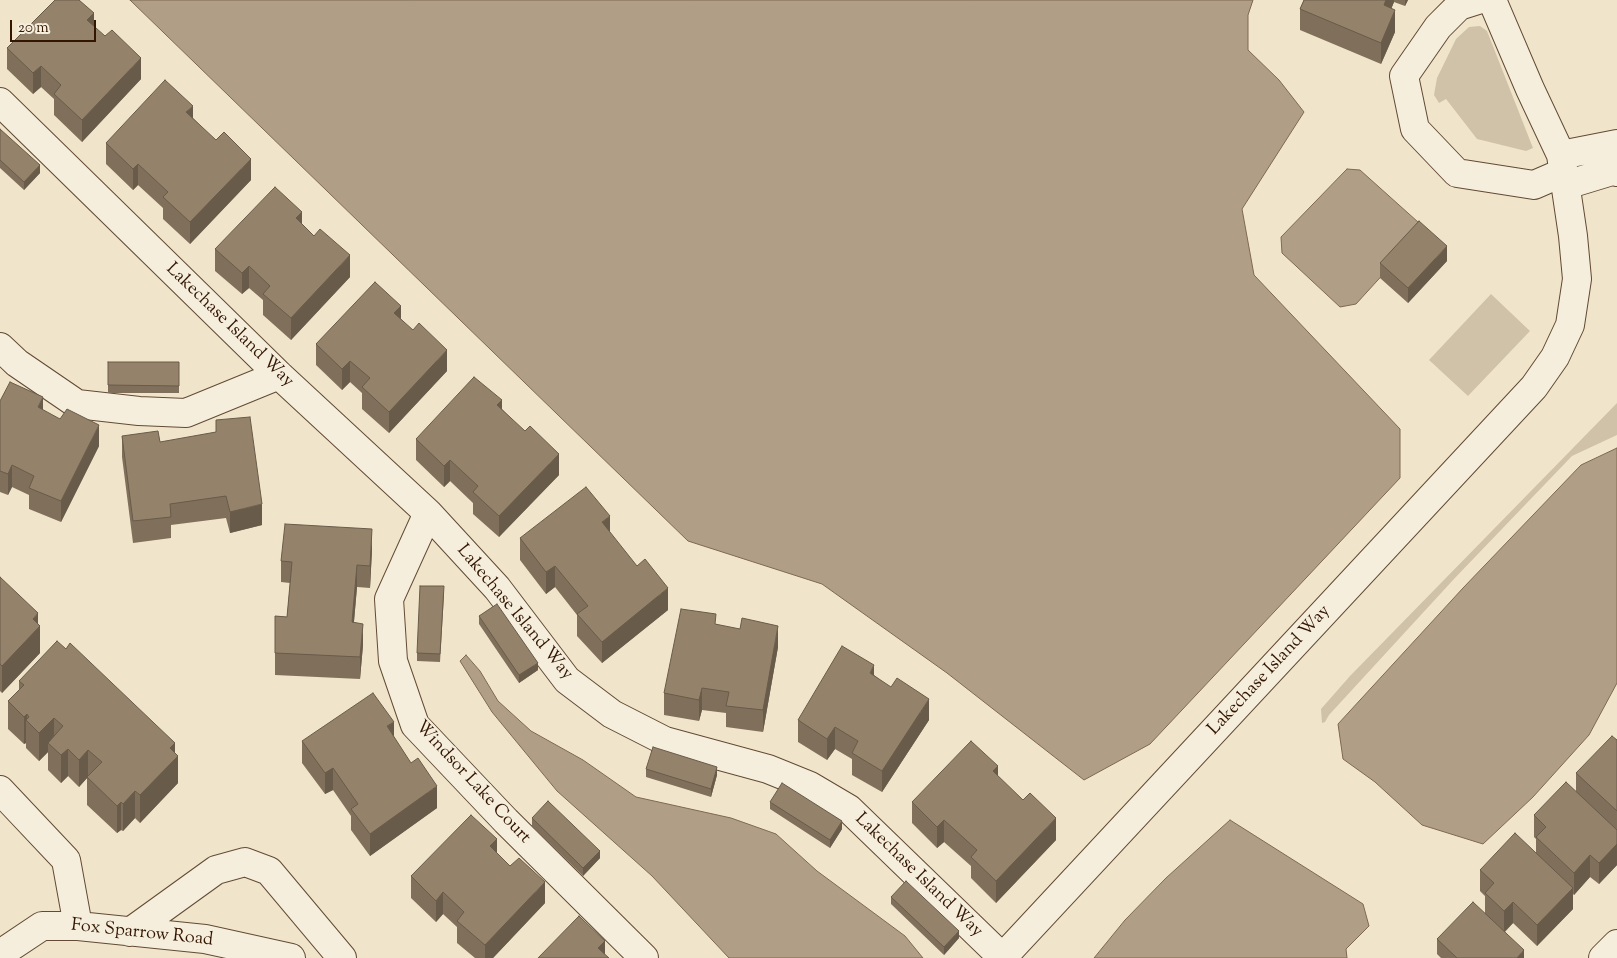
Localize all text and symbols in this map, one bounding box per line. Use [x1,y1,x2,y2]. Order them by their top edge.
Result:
scale bar [12,10,99,42]
text: 20 m [18,18,49,39]
street label: Lakechase Island Way [160,259,298,393]
street label: Lakechase Island Way [451,541,577,685]
street label: Lakechase Island Way [1204,601,1336,741]
street label: Windsor Lake Court [409,717,535,849]
street label: Lakechase Island Way [849,809,987,943]
street label: Fox Sparrow Road [70,916,214,952]

